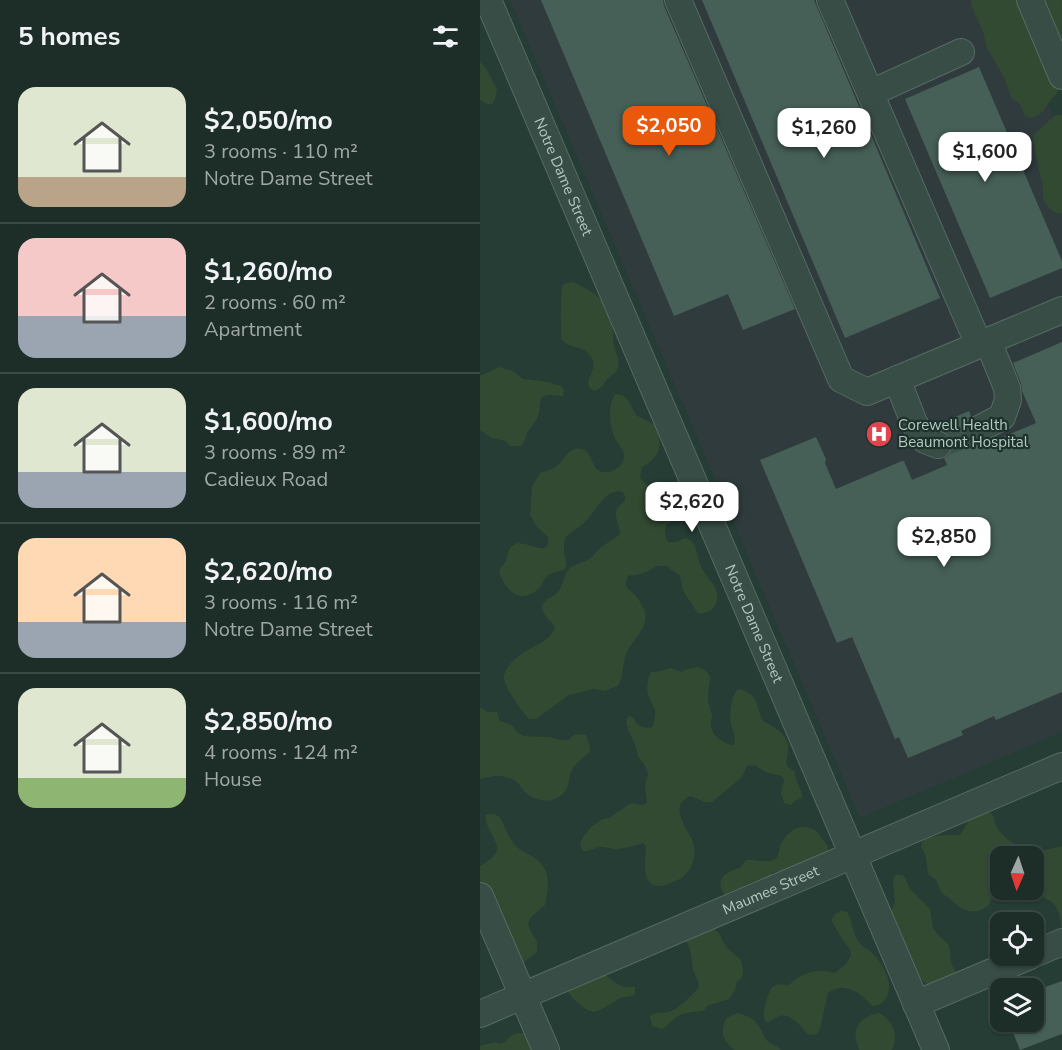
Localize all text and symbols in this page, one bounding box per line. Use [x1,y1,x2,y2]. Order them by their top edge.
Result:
text: 5 homes [18,19,120,54]
icon: filters [429,20,462,53]
text: $2,050/mo [204,103,333,138]
pin: $2,050 [620,106,718,157]
pin: $1,260 [775,108,873,159]
icon: home [66,111,138,183]
text: $2,050 [637,112,701,139]
street label: Notre Dame Street [529,114,598,239]
text: $1,260 [792,114,856,141]
pin: $1,600 [936,132,1034,183]
text: 3 rooms · 110 m² [204,138,358,165]
text: $1,600 [953,138,1017,165]
text: Notre Dame Street [204,165,373,192]
text: $1,260/mo [204,254,333,289]
icon: home [66,262,138,334]
text: 2 rooms · 60 m² [204,289,346,316]
text: Apartment [204,316,302,343]
text: $1,600/mo [204,404,333,439]
icon: home [66,412,138,484]
place label: Corewell Health Beaumont Hospital [898,415,1029,452]
hospital icon: Corewell Health Beaumont Hospital [864,419,894,449]
text: 3 rooms · 89 m² [204,439,346,466]
text: Cadieux Road [204,466,328,493]
pin: $2,620 [643,482,741,533]
text: $2,620 [660,488,724,515]
pin: $2,850 [895,517,993,568]
text: $2,850 [912,523,976,550]
text: $2,620/mo [204,554,333,589]
street label: Notre Dame Street [720,561,788,686]
icon: home [66,562,138,634]
text: 3 rooms · 116 m² [204,589,358,616]
text: Notre Dame Street [204,616,373,643]
text: $2,850/mo [204,704,333,739]
icon: home [66,712,138,784]
text: 4 rooms · 124 m² [204,739,358,766]
text: House [204,766,262,793]
north arrow [990,846,1044,900]
map controls [990,846,1044,1032]
street label: Maumee Street [719,860,823,919]
button: locate [990,912,1044,966]
button: layers [990,978,1044,1032]

